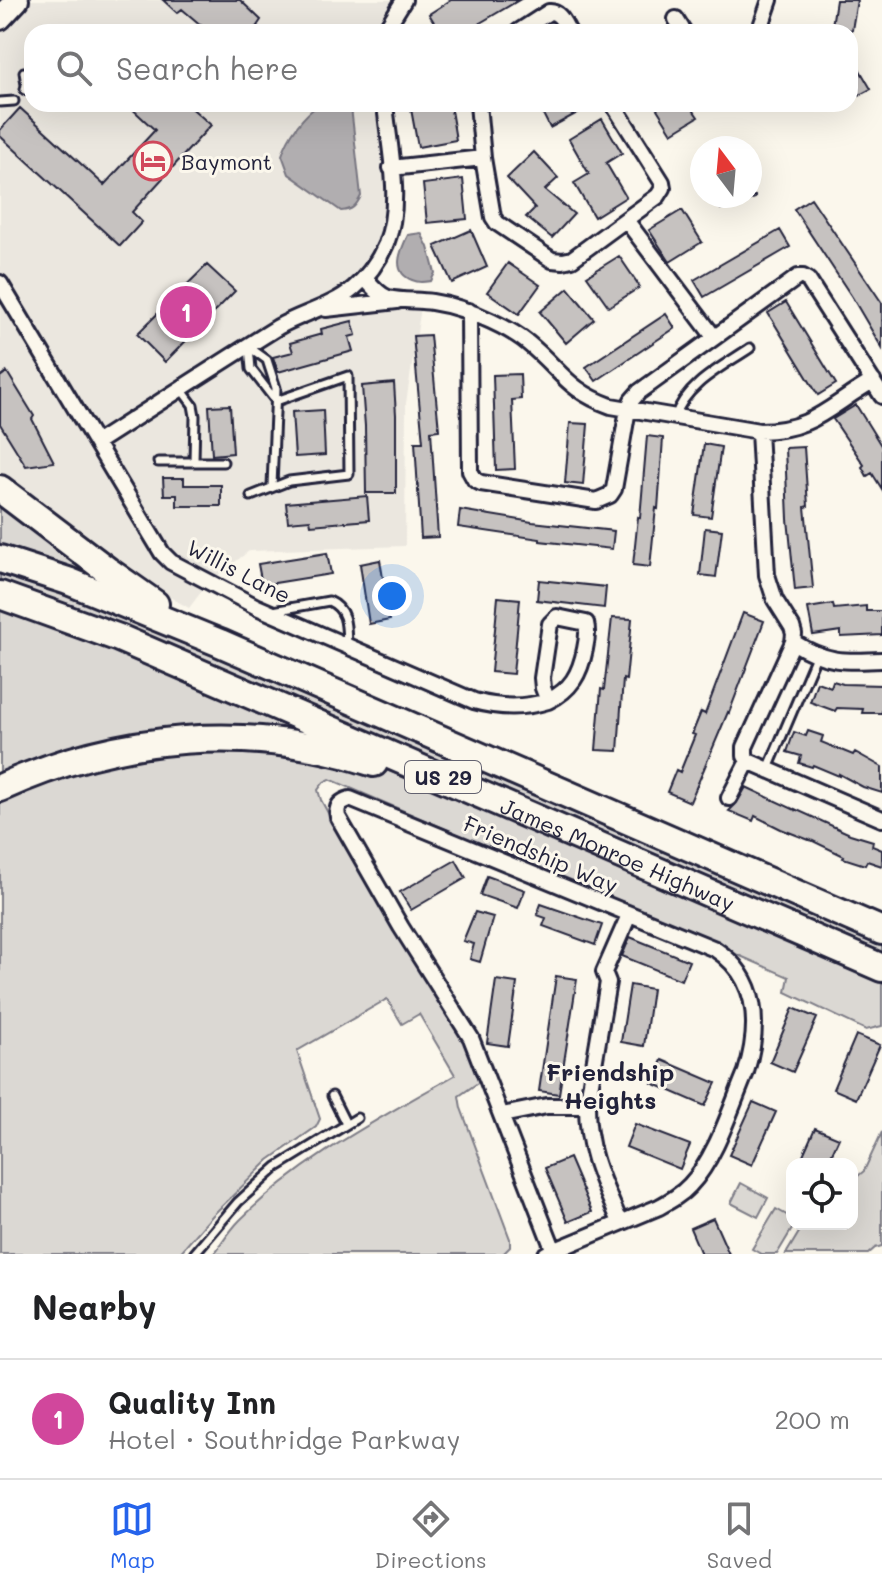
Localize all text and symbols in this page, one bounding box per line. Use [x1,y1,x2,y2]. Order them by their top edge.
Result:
search box [24,24,858,112]
icon: search [52,46,96,90]
text: Search here [116,48,299,88]
north arrow [690,136,762,208]
hotel icon: Baymont [132,140,174,182]
place label: Baymont [181,147,272,176]
pin: 1 [160,282,212,342]
street label: Willis Lane [182,533,296,609]
your location [372,576,412,616]
road number: US 29 [405,761,481,793]
street label: James Monroe Highway [496,790,739,917]
street label: Friendship Way [459,808,623,900]
district label: Friendship Heights [546,1056,674,1115]
map controls [786,1158,858,1230]
button: locate [786,1158,858,1230]
text: Nearby [32,1284,157,1329]
text: Quality Inn [108,1382,276,1422]
text: 1 [52,1402,64,1436]
text: 200 m [774,1402,850,1436]
text: Hotel · Southridge Parkway [108,1422,460,1456]
tab: Map [110,1497,155,1574]
tab: Directions [375,1497,487,1574]
tab: Saved [707,1497,772,1574]

